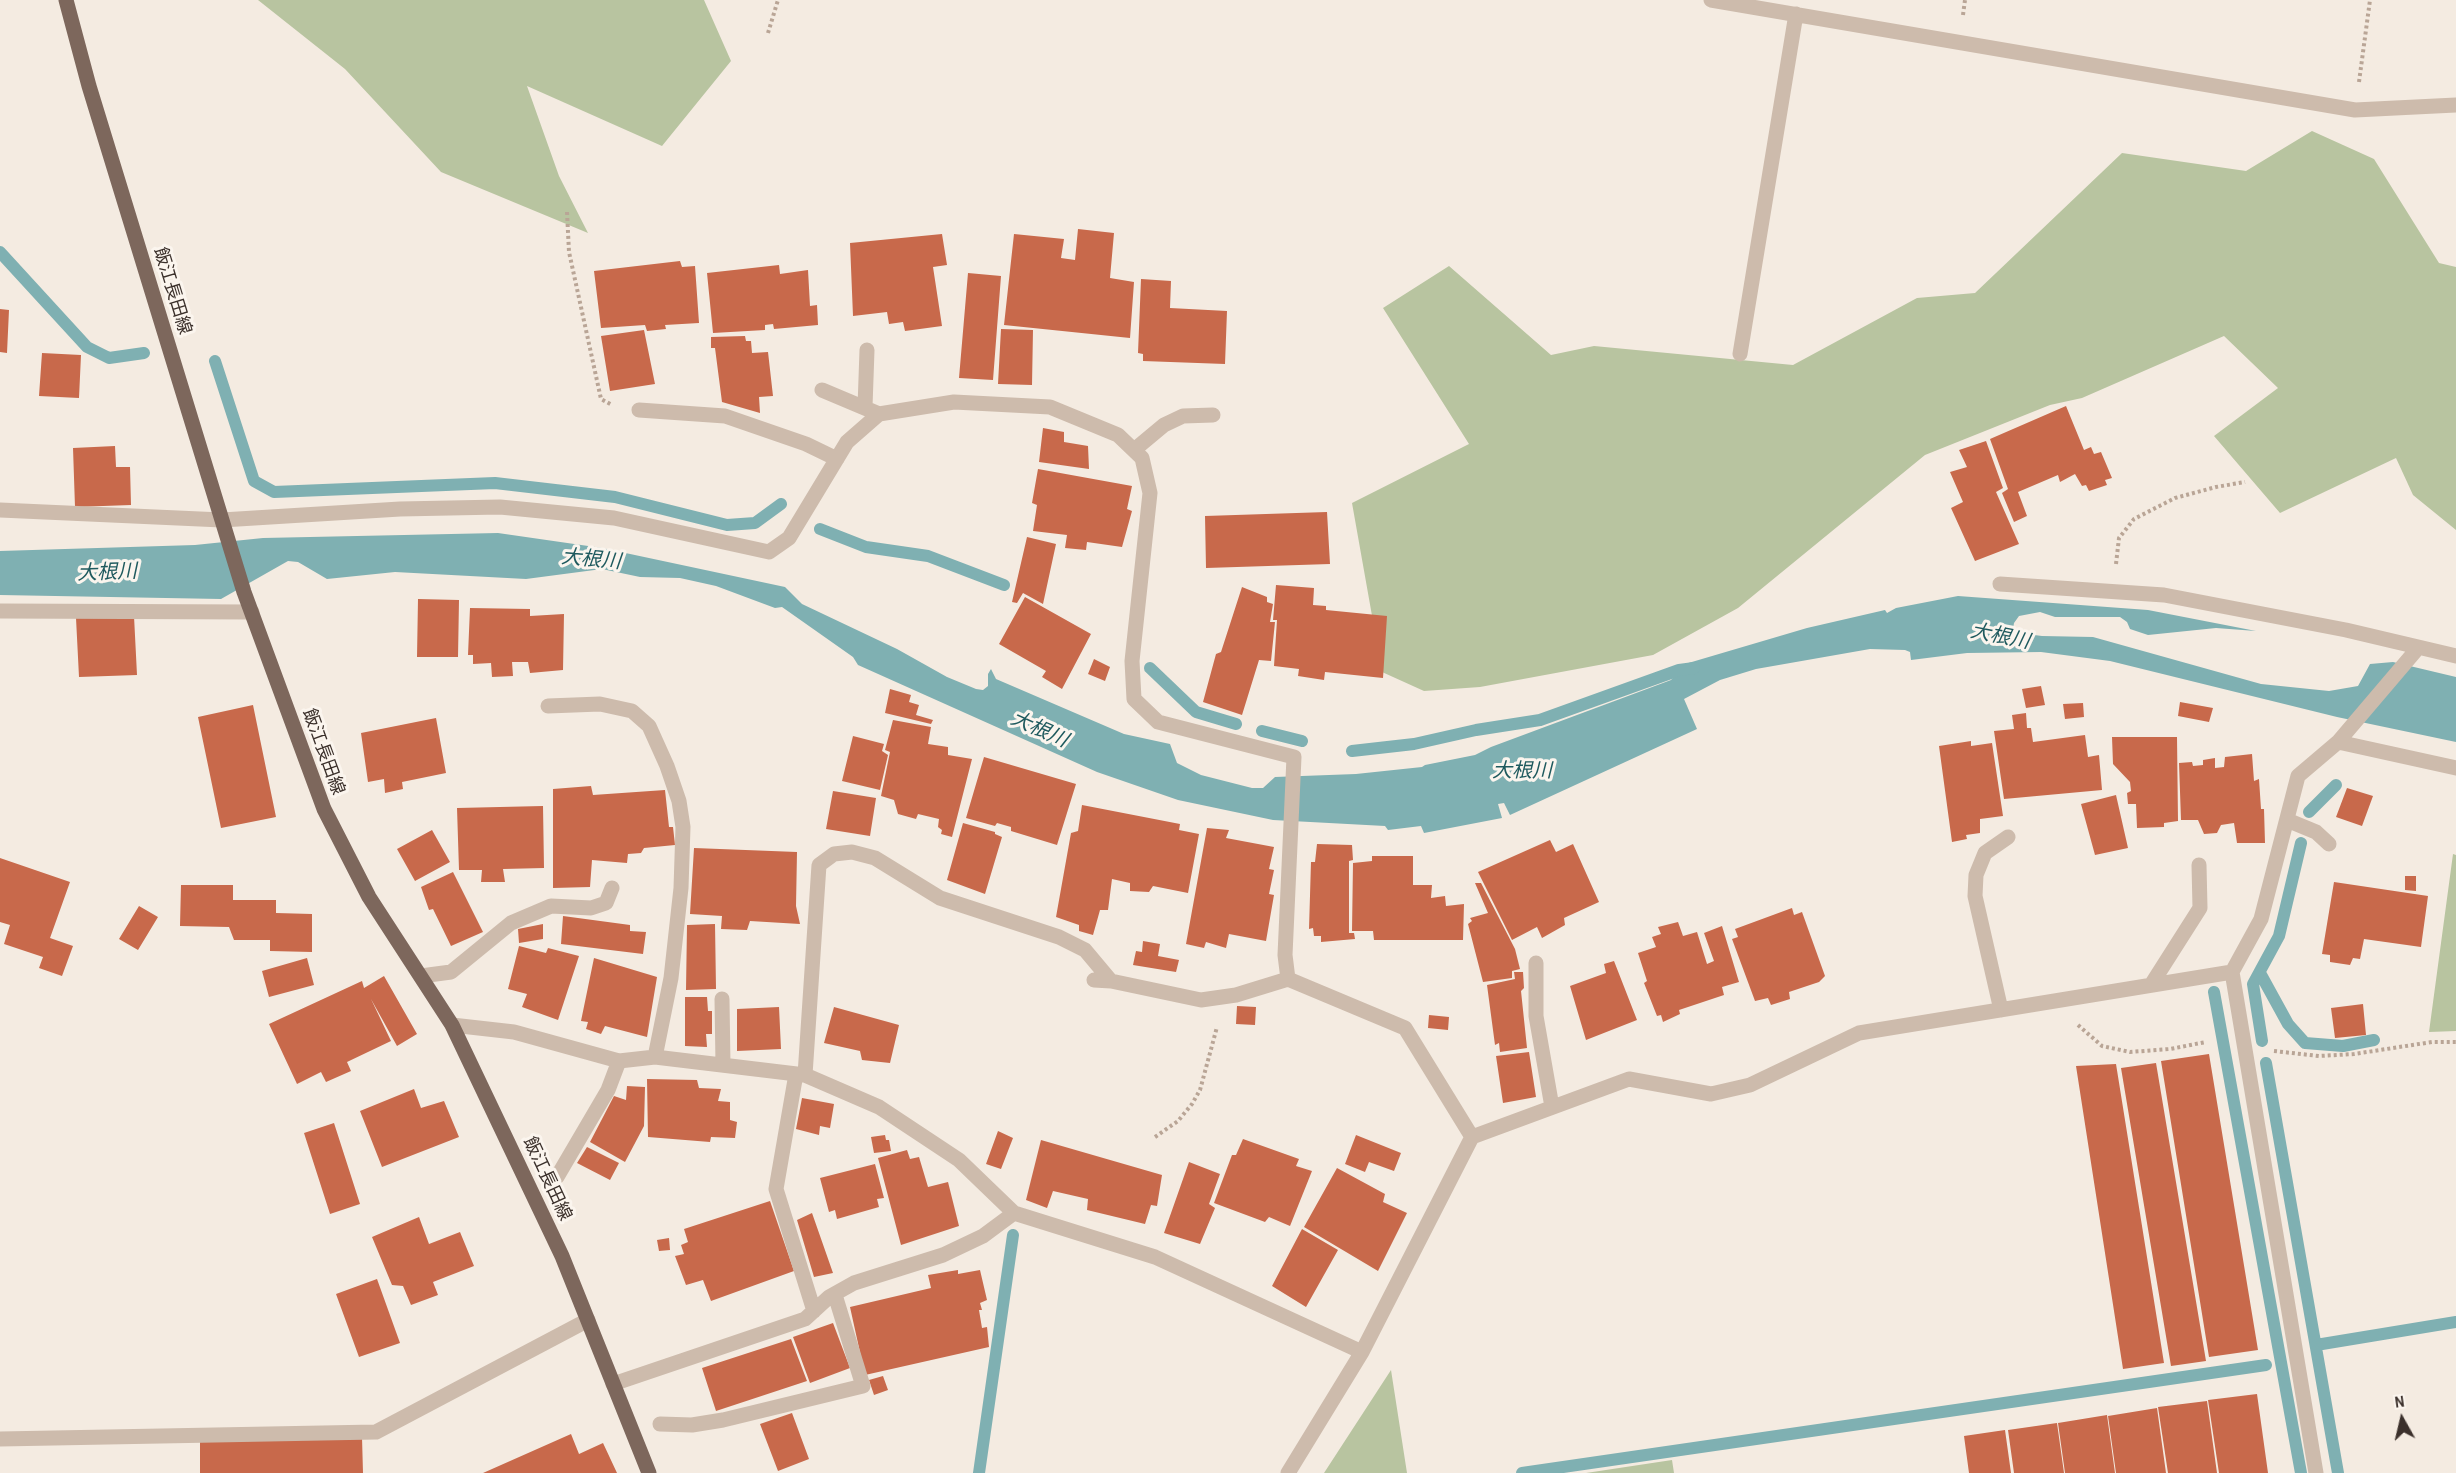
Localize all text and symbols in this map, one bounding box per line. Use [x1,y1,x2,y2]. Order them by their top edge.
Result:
street label: 飯江長田線 [149,245,195,337]
water label: 大根川 [560,545,622,575]
water label: 大根川 [77,560,137,586]
water label: 大根川 [1968,619,2032,655]
street label: 飯江長田線 [297,706,349,798]
water label: 大根川 [1007,707,1071,753]
water label: 大根川 [1492,760,1552,784]
street label: 飯江長田線 [518,1134,576,1224]
north arrow [2372,1389,2432,1449]
text: N [2393,1390,2406,1413]

